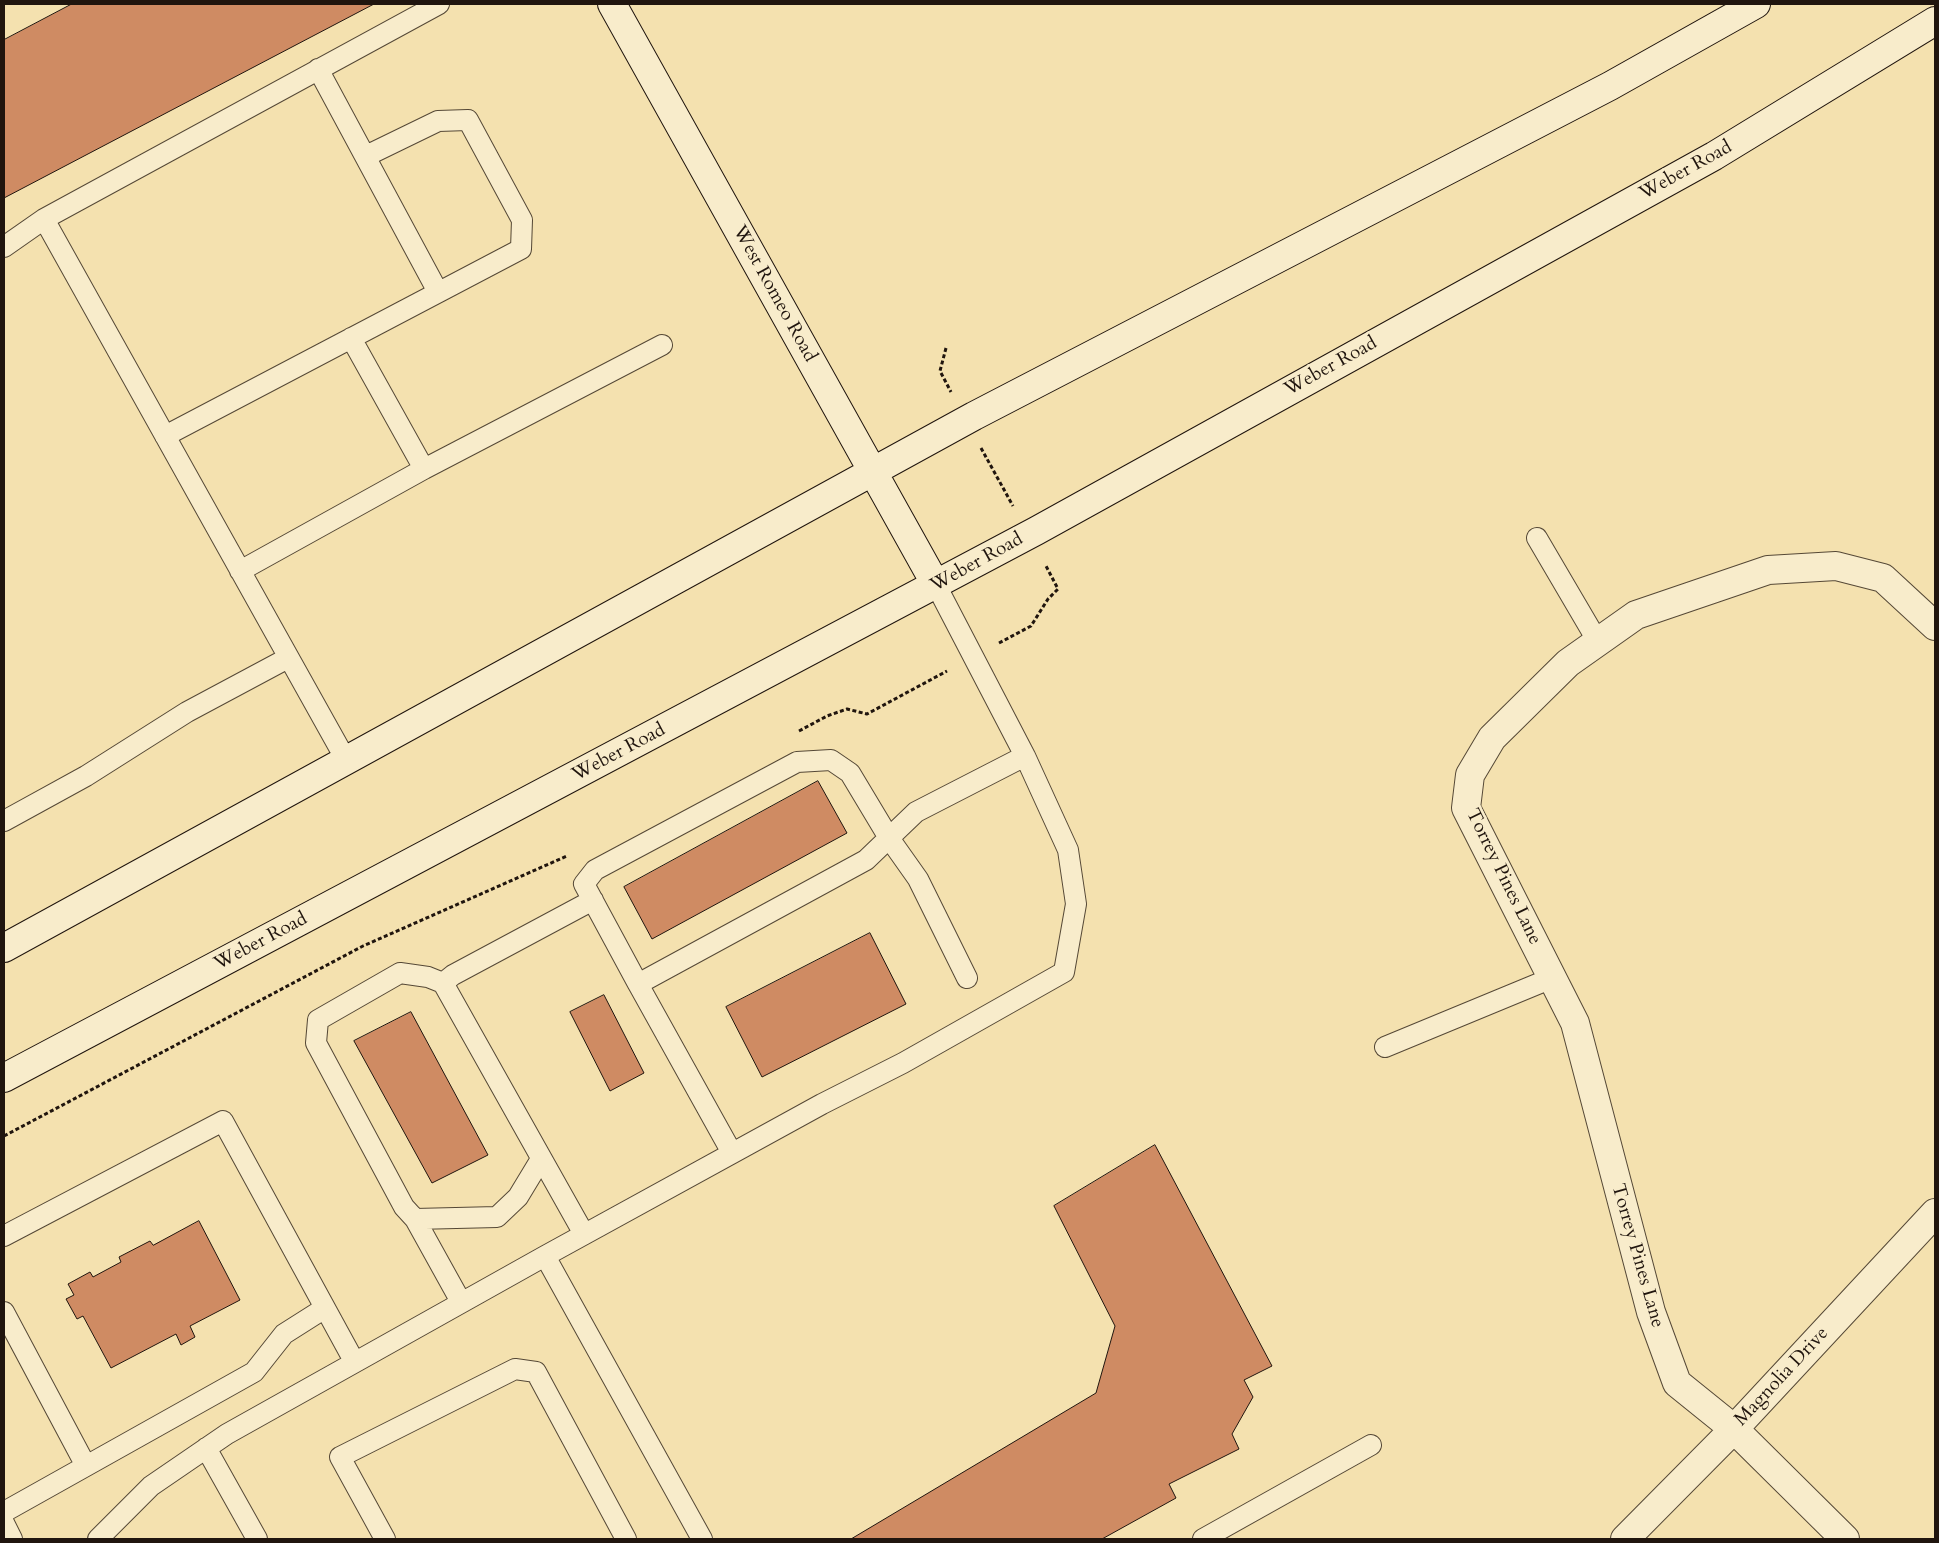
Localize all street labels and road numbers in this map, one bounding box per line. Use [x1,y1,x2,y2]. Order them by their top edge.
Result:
street label: Weber Road [1636,136,1736,206]
street label: West Romeo Road [727,222,821,366]
street label: Weber Road [1281,332,1381,402]
street label: Weber Road [927,528,1027,598]
street label: Weber Road [569,719,669,787]
street label: Torrey Pines Lane [1460,805,1546,949]
street label: Weber Road [211,908,311,976]
street label: Torrey Pines Lane [1606,1182,1668,1330]
street label: Magnolia Drive [1730,1323,1834,1431]

